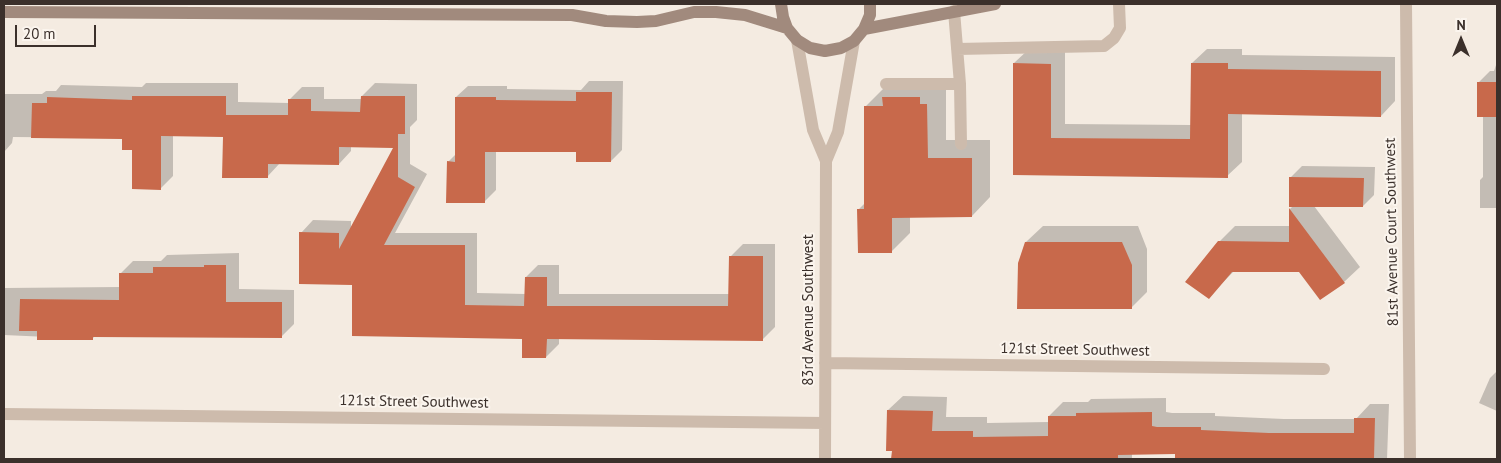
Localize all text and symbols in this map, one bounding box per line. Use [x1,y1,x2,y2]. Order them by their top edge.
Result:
scale bar [18,15,99,47]
north arrow [1436,15,1486,65]
text: N [1456,16,1466,34]
text: 20 m [23,24,56,43]
street label: 81st Avenue Court Southwest [1381,138,1403,326]
street label: 83rd Avenue Southwest [800,234,818,386]
street label: 121st Street Southwest [1000,340,1150,360]
street label: 121st Street Southwest [339,392,489,412]

